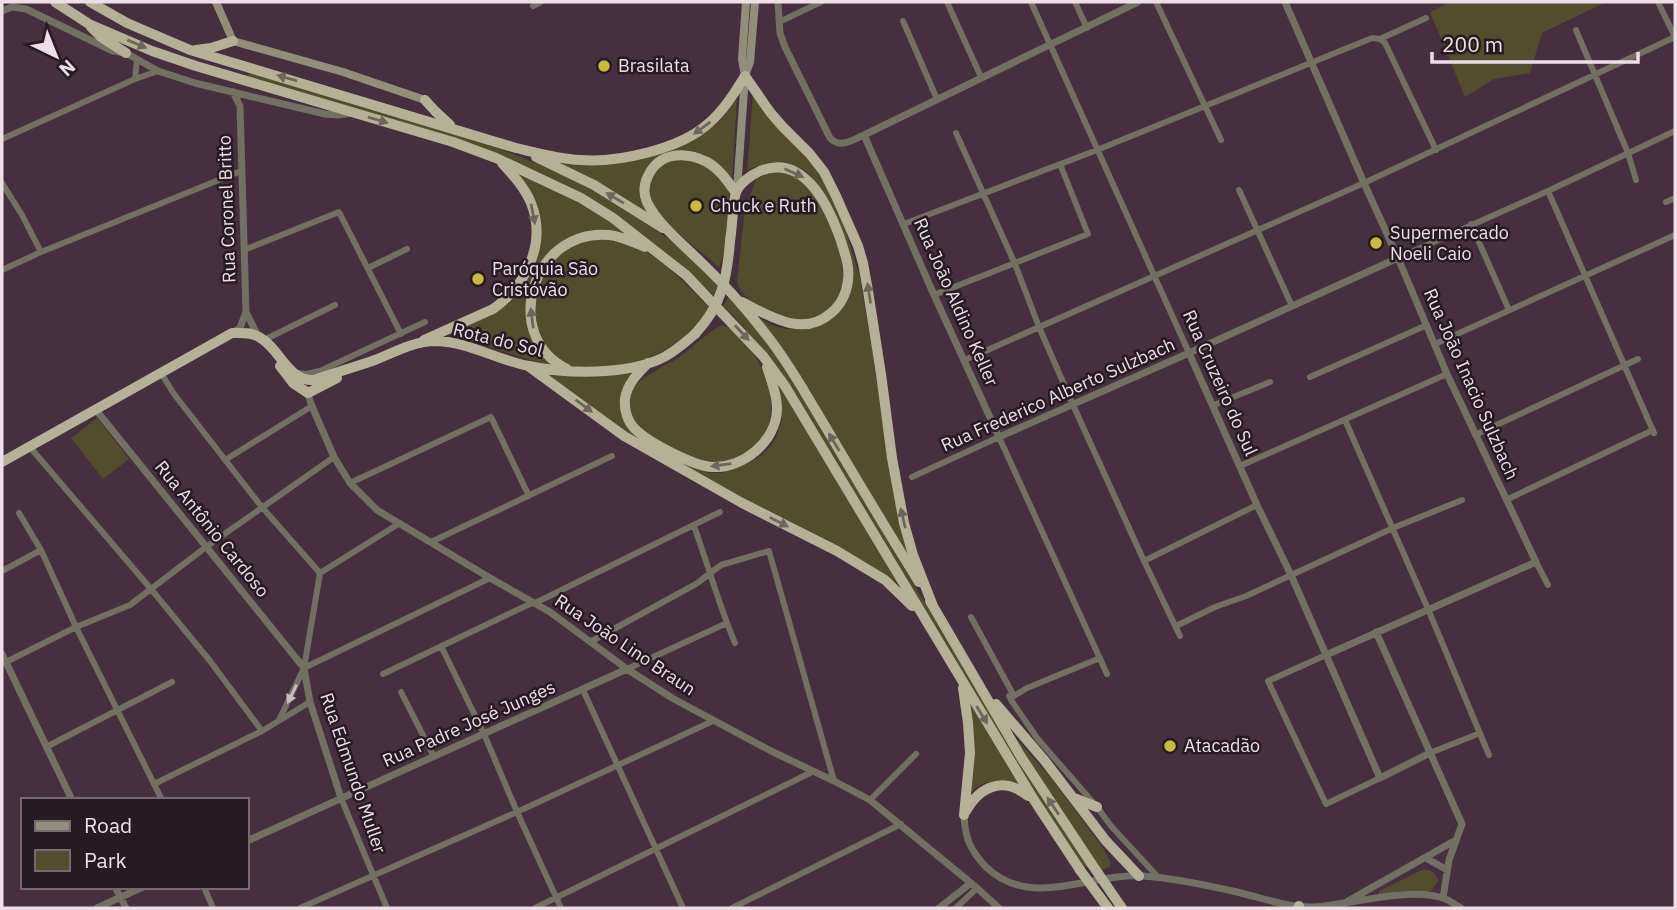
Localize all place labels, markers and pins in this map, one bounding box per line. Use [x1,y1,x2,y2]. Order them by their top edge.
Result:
place label: Brasilata [618,54,690,77]
marker: Brasilata [596,58,612,74]
place label: Chuck e Ruth [710,194,817,217]
marker: Chuck e Ruth [688,198,704,214]
place label: Supermercado Noeli Caio [1390,221,1509,265]
marker: Supermercado Noeli Caio [1368,235,1384,251]
place label: Paróquia São Cristóvão [492,257,598,301]
marker: Paróquia São Cristóvão [470,271,486,287]
place label: Atacadão [1184,734,1260,757]
marker: Atacadão [1162,738,1178,754]

